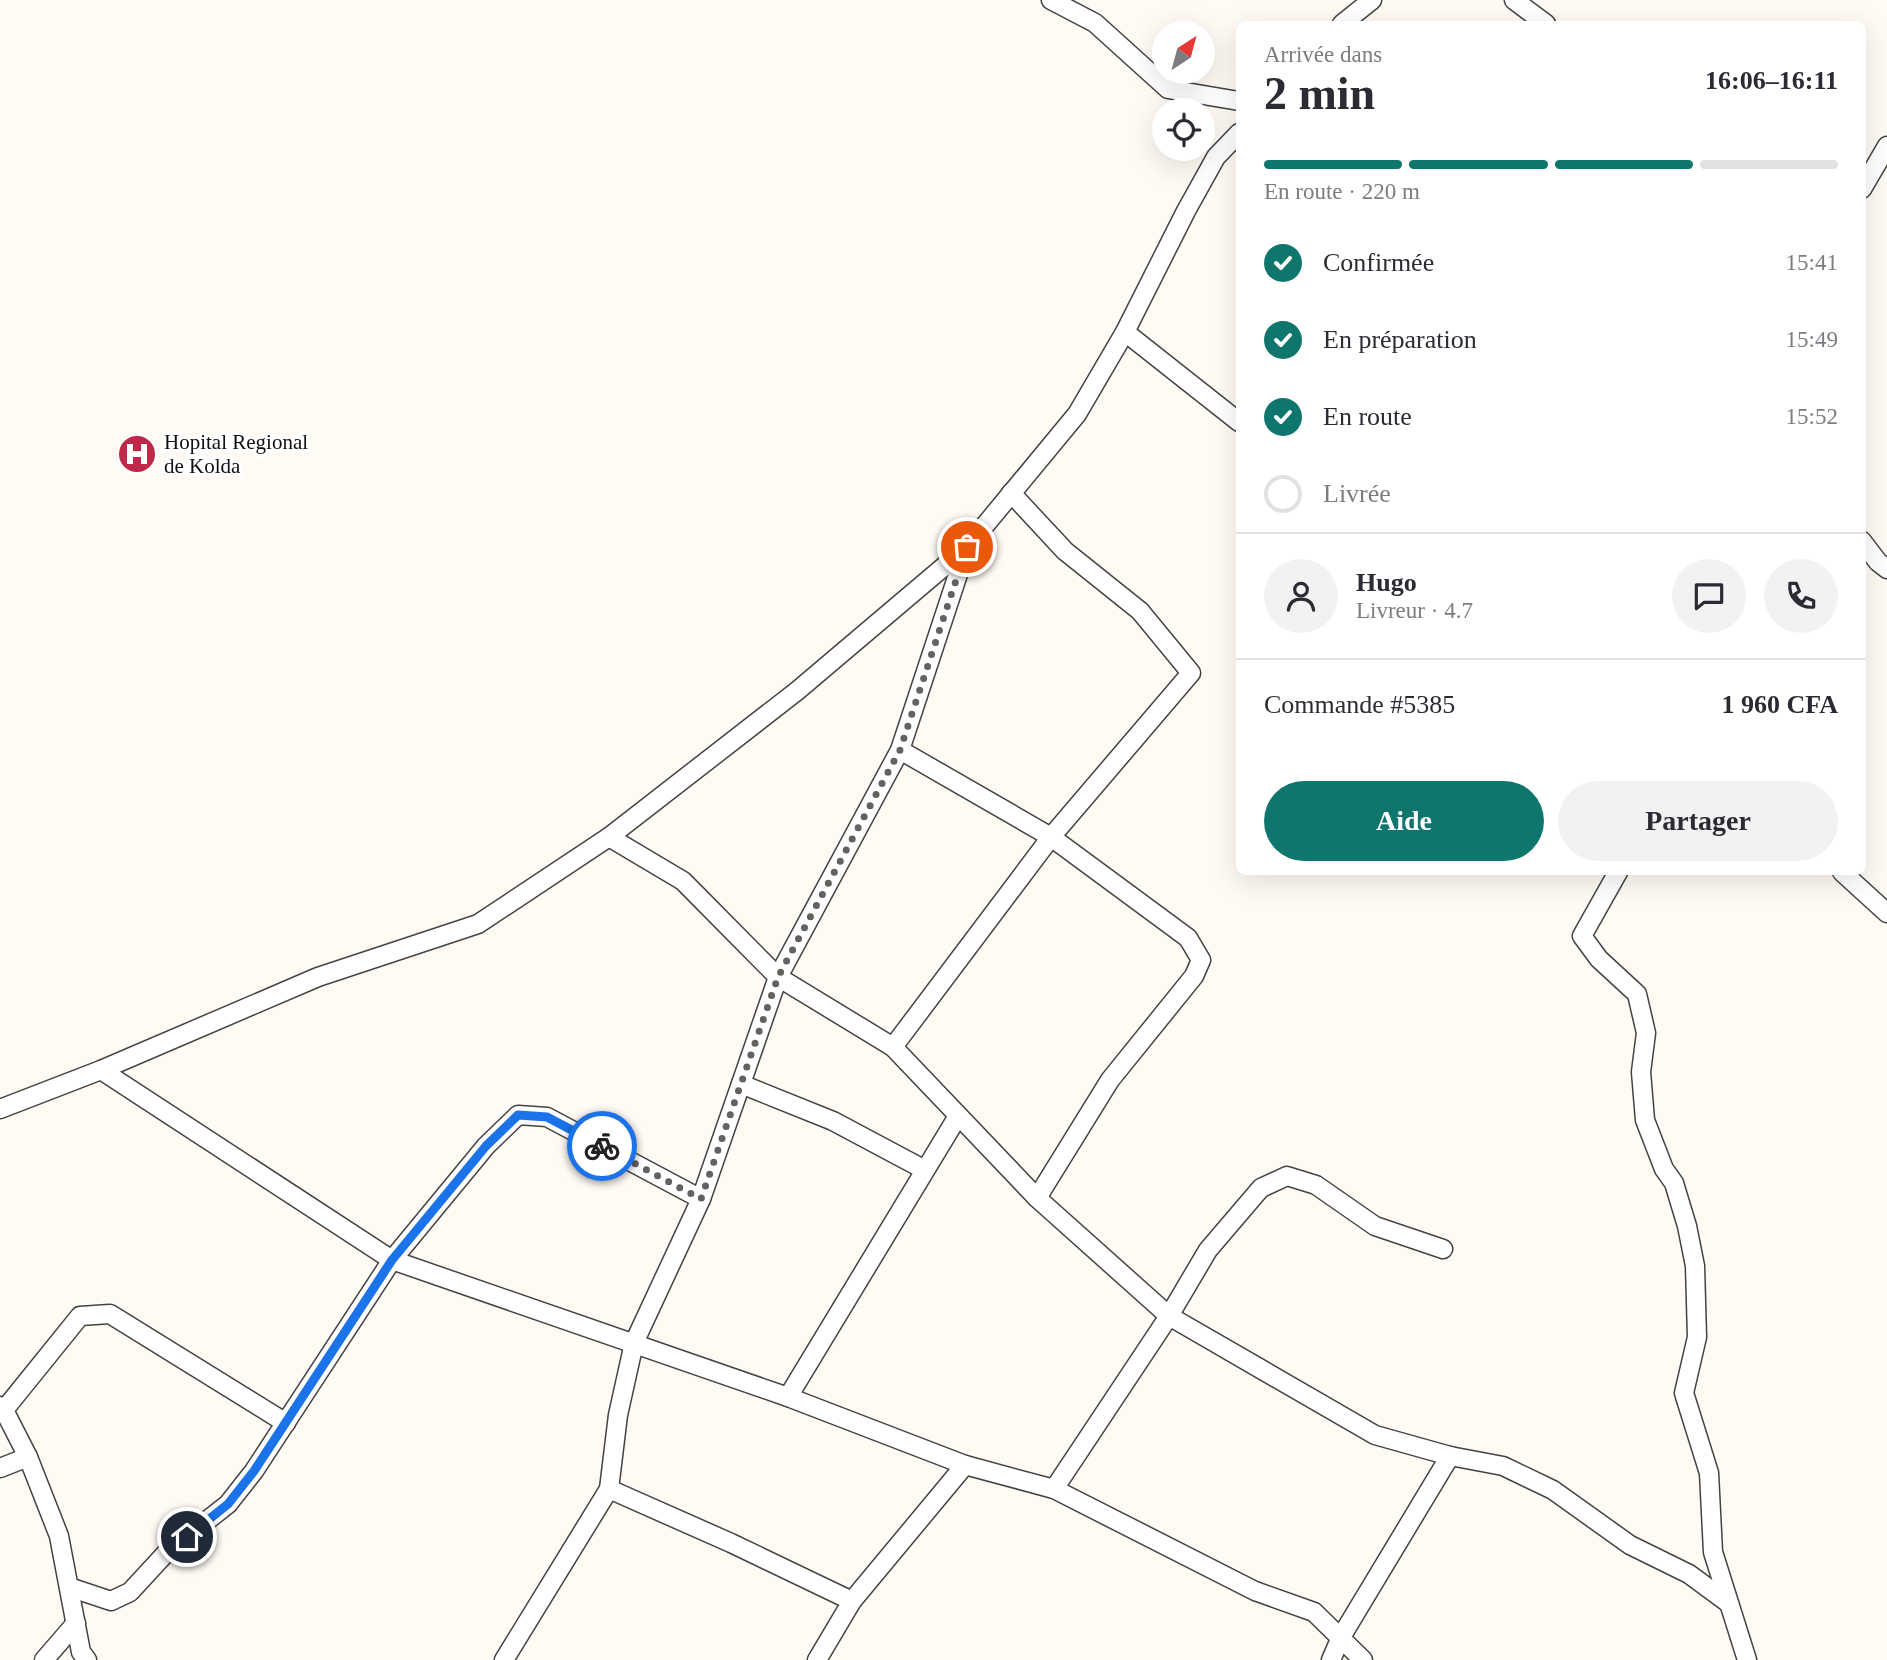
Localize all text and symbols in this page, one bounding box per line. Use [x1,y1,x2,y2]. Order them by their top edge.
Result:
north arrow [1152,21,1214,84]
map controls [1152,21,1215,161]
text: Arrivée dans [1264,42,1382,67]
text: 16:06–16:11 [1705,66,1838,95]
text: 2 min [1264,68,1375,119]
button: locate [1152,98,1215,161]
text: En route · 220 m [1264,179,1420,204]
icon: check [1264,244,1302,282]
text: Confirmée [1323,248,1434,277]
text: 15:41 [1786,250,1838,275]
icon: check [1264,321,1302,359]
text: En préparation [1323,325,1477,354]
text: 15:49 [1786,327,1838,352]
icon: check [1264,398,1302,436]
text: En route [1323,402,1412,431]
text: 15:52 [1786,404,1838,429]
place label: Hopital Regional de Kolda [164,430,308,478]
hospital icon: Hopital Regional de Kolda [116,433,158,475]
text: Livrée [1323,479,1391,508]
pin [937,517,997,577]
icon: bag [948,528,986,566]
button: person [1264,559,1338,633]
button: chat [1672,559,1746,633]
button: phone [1764,559,1838,633]
text: Hugo [1356,568,1417,597]
text: Livreur · 4.7 [1356,598,1473,623]
text: Commande #5385 [1264,690,1455,719]
text: 1 960 CFA [1721,690,1838,719]
button: Aide [1264,781,1544,861]
button: Partager [1558,781,1838,861]
courier [567,1111,637,1181]
icon: bike [583,1127,621,1165]
pin [157,1507,217,1567]
icon: home [168,1518,206,1556]

